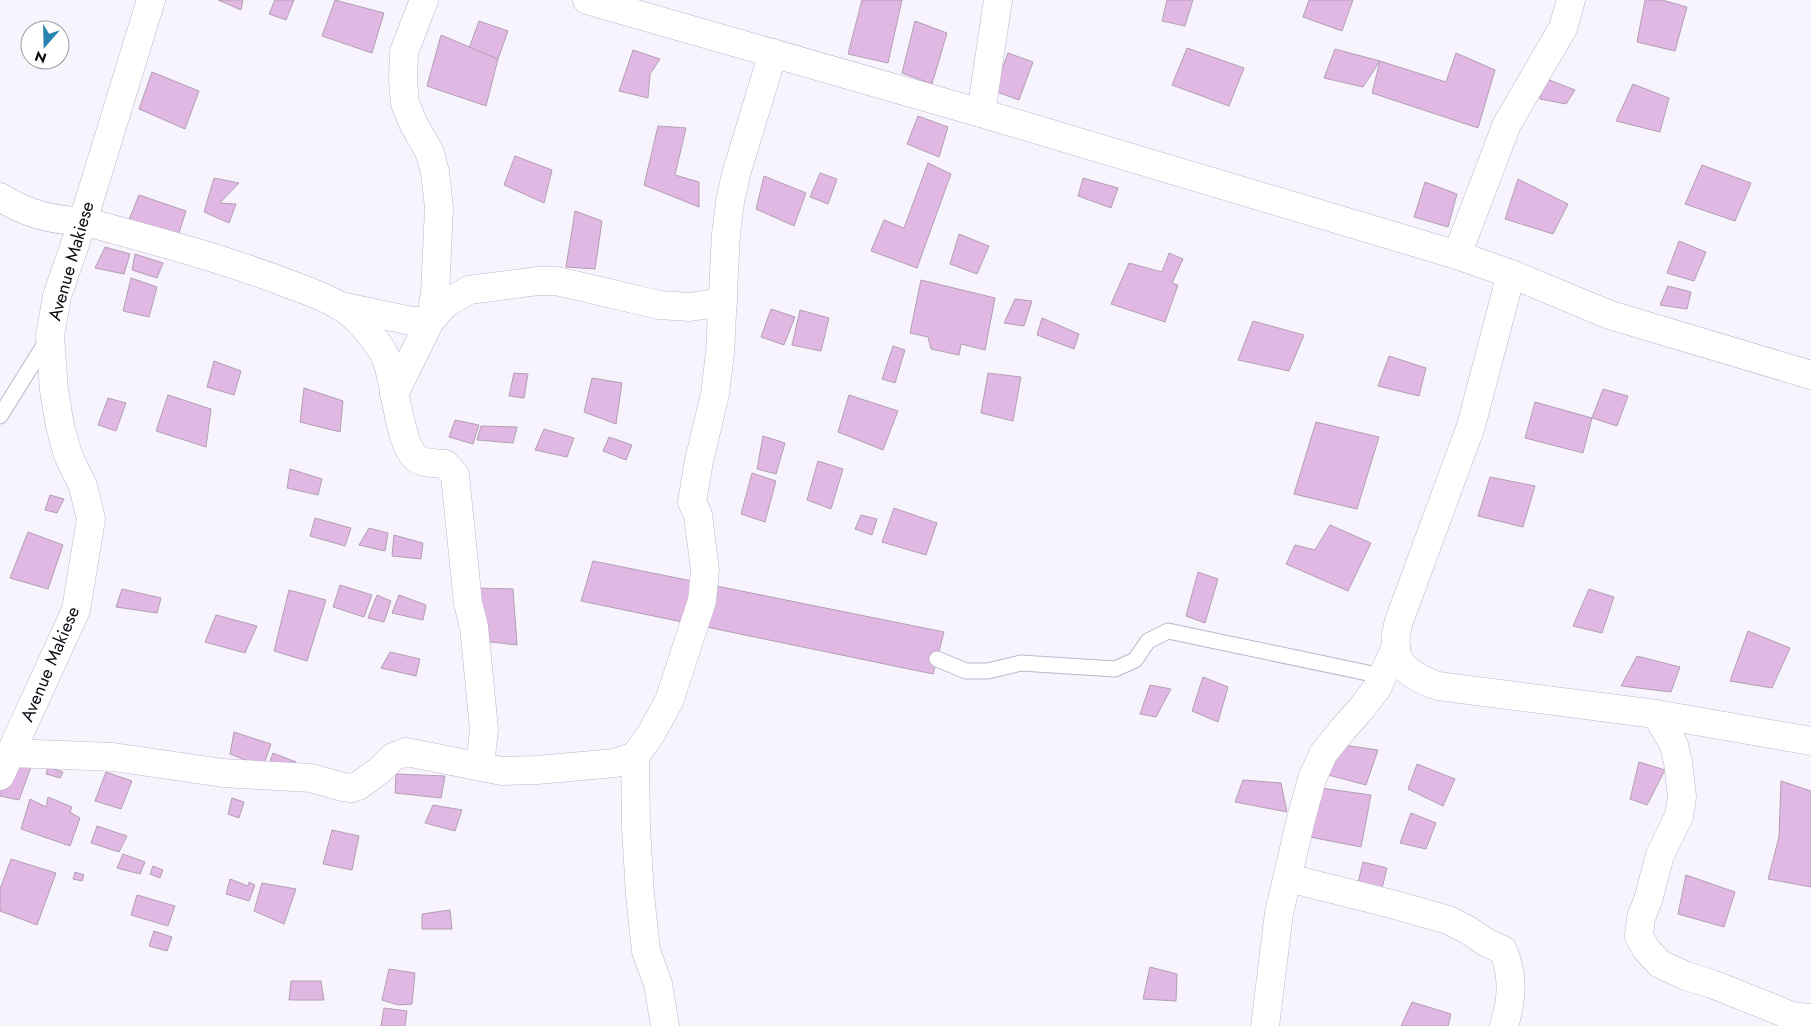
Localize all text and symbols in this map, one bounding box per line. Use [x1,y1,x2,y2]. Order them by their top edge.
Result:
north arrow [20,20,70,70]
text: N [32,46,49,69]
street label: Avenue Makiese [42,198,100,324]
street label: Avenue Makiese [14,602,86,726]

